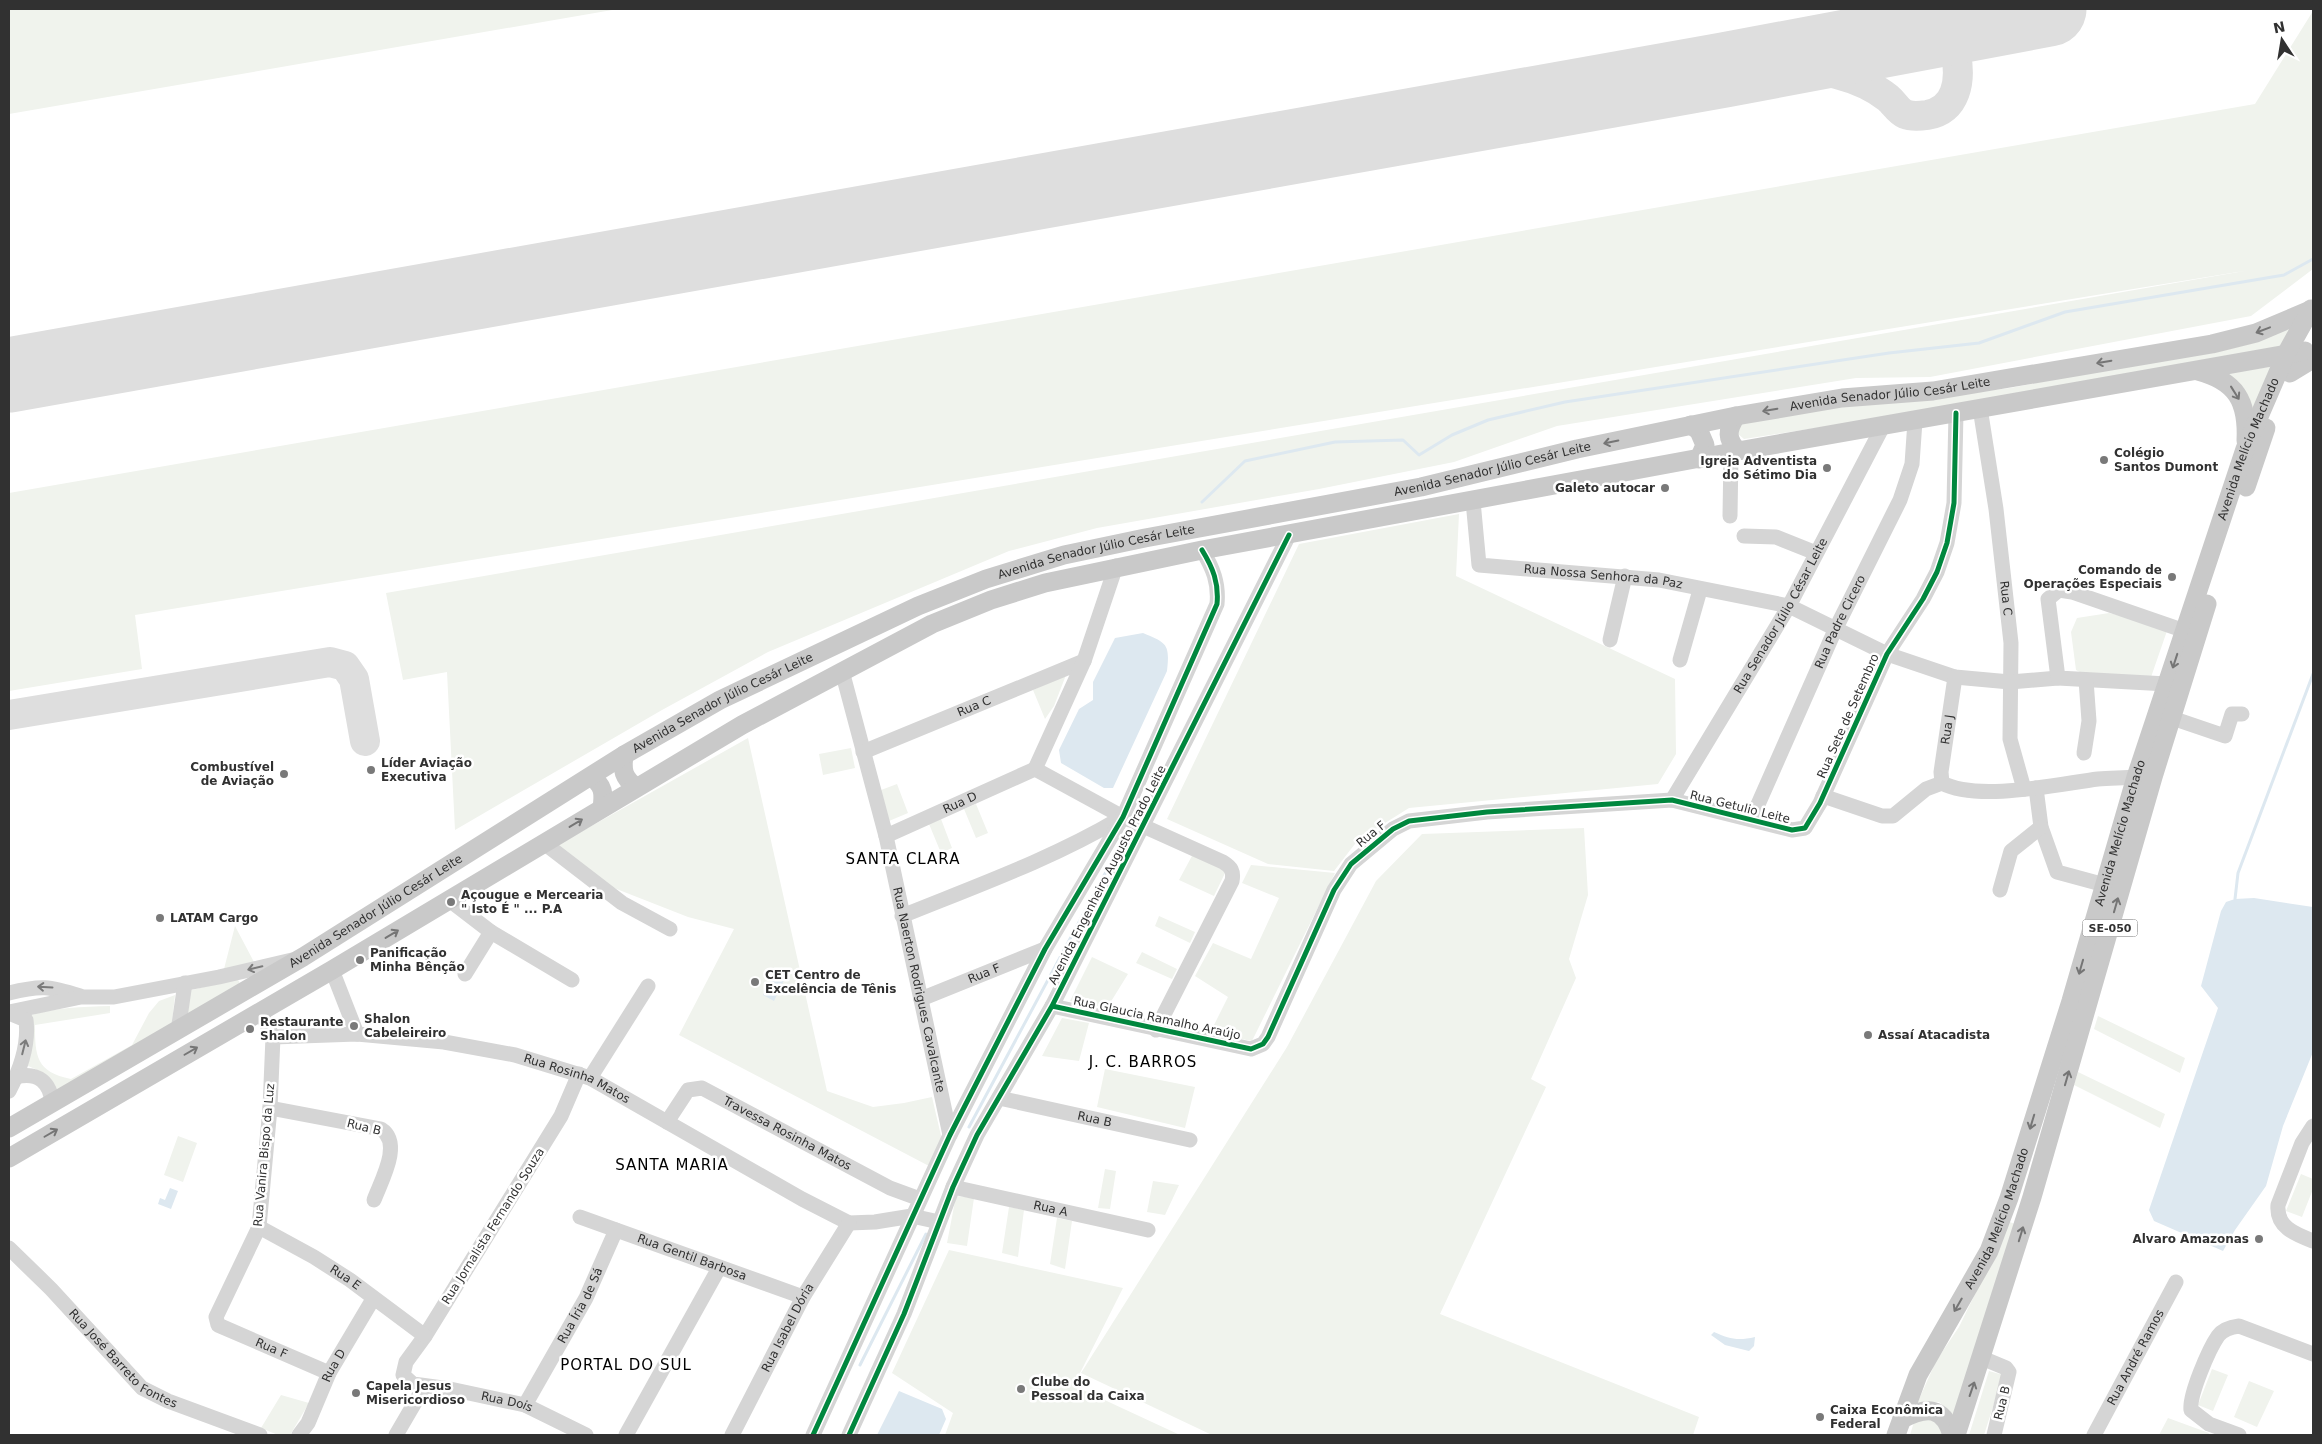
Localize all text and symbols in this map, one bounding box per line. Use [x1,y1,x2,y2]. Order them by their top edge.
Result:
north arrow [2257,15,2307,65]
text: N [2272,18,2287,36]
one-way arrow [2256,326,2271,335]
one-way arrow [2096,358,2112,368]
street label: Avenida Senador Júlio Cesár Leite [1789,374,1991,414]
street label: Avenida Melício Machado [2215,376,2282,522]
one-way arrow [2229,386,2240,400]
one-way arrow [1762,406,1778,416]
one-way arrow [1603,438,1619,447]
street label: Avenida Senador Júlio Cesár Leite [1393,439,1592,499]
place label: Colégio Santos Dumont [2114,446,2218,474]
place label: Igreja Adventista do Sétimo Dia [1700,454,1817,482]
marker: Colégio Santos Dumont [2098,454,2110,466]
marker: Igreja Adventista do Sétimo Dia [1821,462,1833,474]
place label: Galeto autocar [1555,481,1655,495]
marker: Galeto autocar [1659,482,1671,494]
street label: Avenida Senador Júlio Cesár Leite [996,522,1196,582]
street label: Rua Senador Júlio César Leite [1731,536,1830,696]
street label: Rua Nossa Senhora da Paz [1523,562,1684,592]
place label: Comando de Operações Especiais [2024,563,2162,591]
marker: Comando de Operações Especiais [2166,571,2178,583]
street label: Rua Padre Cicero [1812,573,1868,671]
street label: Rua C [1997,580,2015,616]
street label: Avenida Senador Júlio Cesár Leite [630,650,815,756]
street label: Rua Sete de Setembro [1814,652,1882,780]
one-way arrow [2170,653,2179,669]
street label: Rua C [955,693,993,719]
street label: Rua J [1938,714,1956,745]
place label: Líder Aviação Executiva [381,756,472,784]
street label: Avenida Melício Machado [2092,758,2148,908]
place label: Combustível de Aviação [190,760,274,788]
street label: Avenida Engenheiro Augusto Prado Leite [1045,763,1169,987]
marker: Líder Aviação Executiva [365,764,377,776]
marker: Combustível de Aviação [278,768,290,780]
street label: Rua Getulio Leite [1688,788,1792,826]
street label: Rua D [941,789,979,817]
one-way arrow [569,818,583,828]
street label: Rua F [1354,818,1388,850]
district label: SANTA CLARA [846,850,960,868]
street label: Avenida Senador Júlio Cesár Leite [286,852,465,971]
street label: Rua Naerton Rodrigues Cavalcante [890,886,948,1094]
place label: Açougue e Mercearia " Isto É " ... P.A [461,888,603,916]
marker: Açougue e Mercearia " Isto É " ... P.A [445,896,457,908]
one-way arrow [2112,898,2122,914]
place label: LATAM Cargo [170,911,258,925]
marker: LATAM Cargo [154,912,166,924]
road number: SE-050 [2082,920,2138,936]
one-way arrow [384,928,398,938]
place label: Panificação Minha Bênção [370,946,465,974]
marker: Panificação Minha Bênção [354,954,366,966]
one-way arrow [2075,959,2085,975]
street label: Rua F [966,961,1002,986]
one-way arrow [248,964,264,973]
place label: CET Centro de Excelência de Tênis [765,968,896,996]
marker: CET Centro de Excelência de Tênis [749,976,761,988]
one-way arrow [38,983,54,992]
street label: Rua Glaucia Ramalho Araújo [1072,993,1242,1043]
place label: Shalon Cabeleireiro [364,1012,446,1040]
place label: Restaurante Shalon [260,1015,343,1043]
marker: Shalon Cabeleireiro [348,1020,360,1032]
marker: Restaurante Shalon [244,1023,256,1035]
place label: Assaí Atacadista [1878,1028,1990,1042]
marker: Assaí Atacadista [1862,1029,1874,1041]
one-way arrow [20,1040,29,1056]
one-way arrow [183,1046,198,1056]
street label: Rua Rosinha Matos [522,1051,632,1106]
district label: J. C. BARROS [1088,1053,1197,1071]
one-way arrow [2062,1071,2072,1087]
street label: Rua Vanira Bispo da Luz [251,1083,277,1227]
street label: Travessa Rosinha Matos [720,1093,854,1173]
street label: Rua B [1076,1108,1113,1130]
one-way arrow [2027,1114,2036,1130]
street label: Rua B [345,1116,383,1138]
one-way arrow [43,1128,57,1138]
street label: Rua Jornalista Fernando Souza [439,1145,547,1307]
street label: Avenida Melício Machado [1962,1146,2031,1291]
district label: SANTA MARIA [615,1156,729,1174]
street label: Rua A [1032,1198,1070,1219]
one-way arrow [2016,1226,2026,1242]
street label: Rua Gentil Barbosa [635,1231,749,1283]
place label: Alvaro Amazonas [2132,1232,2249,1246]
marker: Alvaro Amazonas [2253,1233,2265,1245]
street label: Rua E [327,1262,364,1293]
street label: Rua Íria de Sá [555,1265,606,1346]
street label: Rua Isabel Dória [759,1281,817,1374]
one-way arrow [1953,1297,1963,1311]
street label: Rua José Barreto Fontes [66,1306,179,1411]
street label: Rua André Ramos [2104,1307,2167,1408]
street label: Rua F [253,1335,290,1361]
street label: Rua D [319,1346,349,1384]
district label: PORTAL DO SUL [560,1356,692,1374]
place label: Clube do Pessoal da Caixa [1031,1375,1145,1403]
place label: Capela Jesus Misericordioso [366,1379,465,1407]
one-way arrow [1968,1382,1977,1397]
marker: Clube do Pessoal da Caixa [1015,1383,1027,1395]
street label: Rua B [1991,1384,2013,1422]
marker: Capela Jesus Misericordioso [350,1387,362,1399]
street label: Rua Dois [480,1389,535,1415]
place label: Caixa Econômica Federal [1830,1403,1943,1431]
marker: Caixa Econômica Federal [1814,1411,1826,1423]

